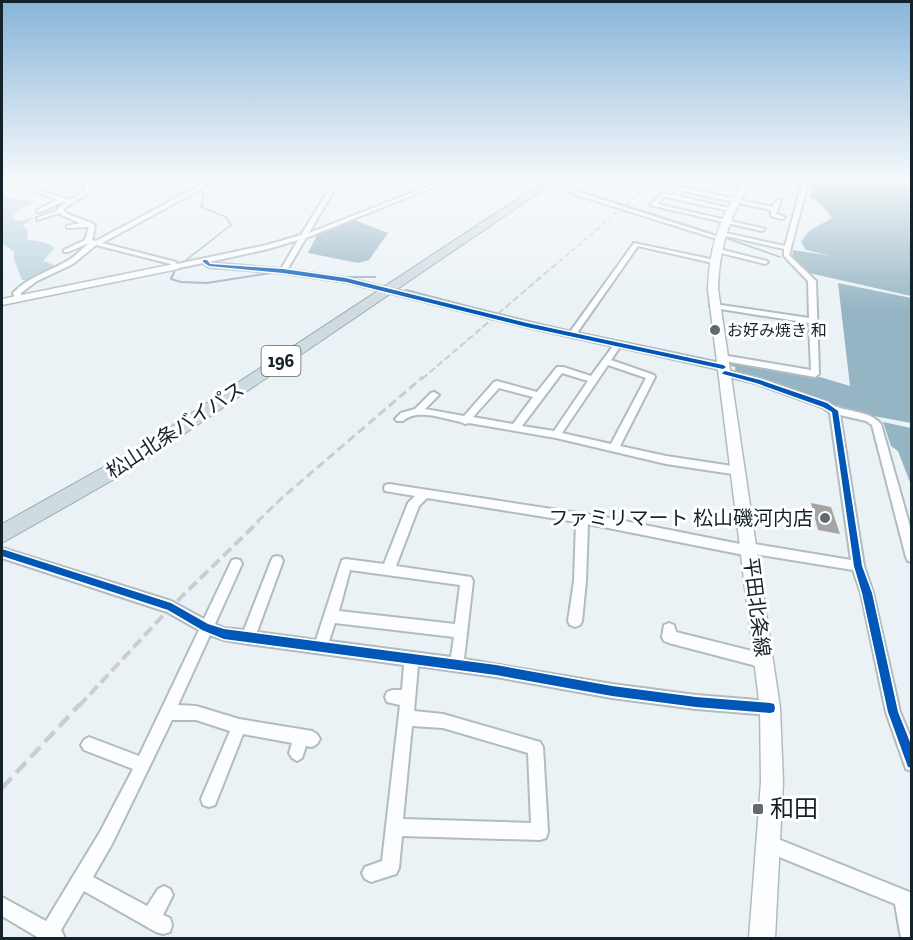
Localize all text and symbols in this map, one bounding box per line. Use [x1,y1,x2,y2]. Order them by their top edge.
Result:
place label: お好み焼き 和 [727,321,827,340]
marker: お好み焼き 和 [708,323,722,337]
road number: 196 [262,346,300,376]
street label: 松山北条バイパス [102,376,248,484]
place label: ファミリマート 松山磯河内店 [548,506,813,530]
marker: ファミリマート 松山磯河内店 [818,511,832,525]
street label: 平田北条線 [739,556,775,658]
place label: 和田 [770,794,818,823]
marker: 和田 [751,802,765,816]

